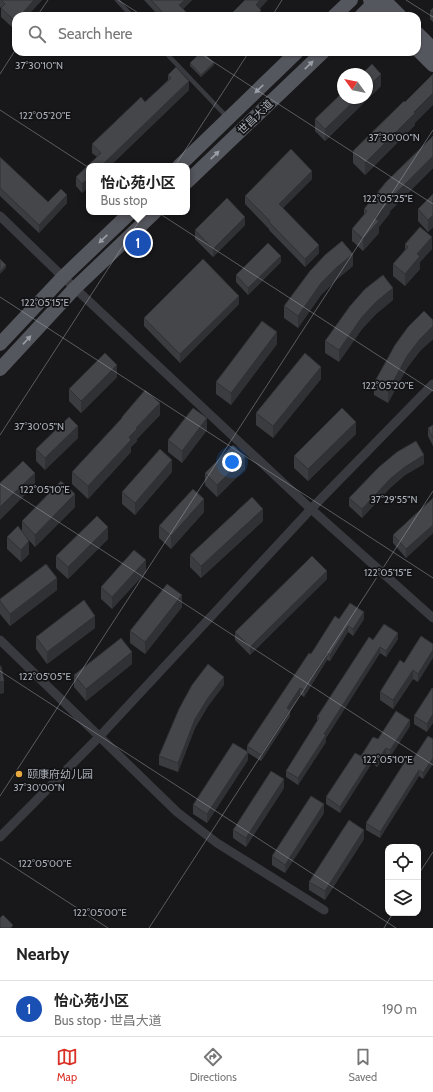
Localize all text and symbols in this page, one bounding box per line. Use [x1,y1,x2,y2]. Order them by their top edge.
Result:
search box [12,12,421,56]
icon: search [26,23,48,45]
text: Search here [58,25,133,43]
text: 37°30'10"N [15,59,63,72]
one-way arrow [304,60,314,70]
north arrow [337,68,373,104]
one-way arrow [254,84,263,93]
street label: 世昌大道 [234,97,276,137]
text: 122°05'20"E [19,109,71,122]
text: 37°30'00"N [368,131,420,144]
one-way arrow [210,150,220,160]
popup [86,163,190,215]
text: 怡心苑小区 [100,174,176,192]
text: Bus stop [100,192,147,208]
text: 122°05'25"E [363,192,414,205]
pin: 1 [125,228,151,258]
one-way arrow [98,234,108,244]
text: 122°05'15"E [21,296,70,309]
one-way arrow [22,335,31,345]
text: 122°05'20"E [362,379,414,392]
text: 37°30'05"N [14,420,64,433]
your location [222,452,242,472]
text: 122°05'10"E [20,483,70,496]
text: 37°29'55"N [370,493,418,506]
text: 122°05'15"E [364,566,413,579]
text: 122°05'05"E [19,670,71,683]
text: 122°05'10"E [363,753,413,766]
place label: 颐康府幼儿园 [27,767,93,781]
marker: 颐康府幼儿园 [14,769,24,779]
text: 37°30'00"N [13,781,65,794]
map controls [385,844,421,916]
button: locate [385,844,421,880]
text: 122°05'00"E [18,857,72,870]
button: layers [385,880,421,916]
text: 122°05'00"E [73,906,127,919]
text: Nearby [16,944,69,964]
text: 怡心苑小区 [54,992,129,1010]
text: 1 [27,1001,31,1017]
text: 190 m [382,1001,417,1017]
text: Bus stop · 世昌大道 [54,1012,162,1028]
tab: Map [56,1046,78,1084]
tab: Directions [190,1046,237,1084]
tab: Saved [349,1046,377,1084]

